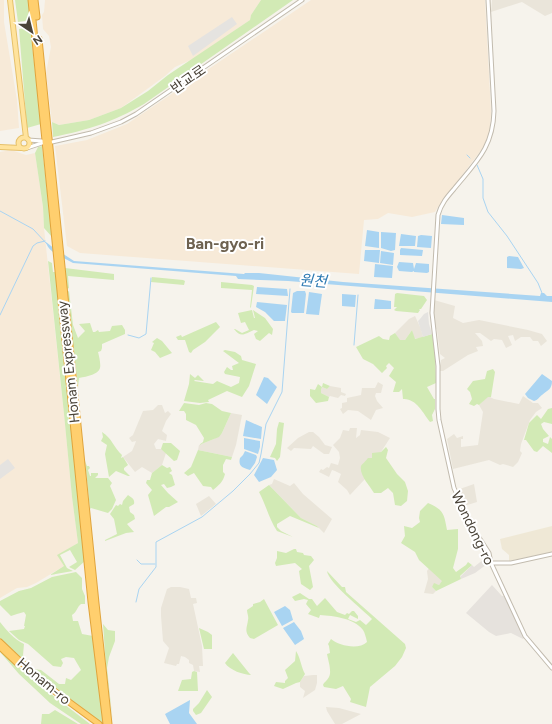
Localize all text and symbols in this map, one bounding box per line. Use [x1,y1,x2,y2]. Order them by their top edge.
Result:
north arrow [12,12,52,52]
text: N [30,32,45,48]
street label: 반교로 [168,61,209,97]
district label: Ban-gyo-ri [186,234,264,253]
water label: 원천 [299,271,330,291]
street label: Honam Expressway [54,299,83,424]
street label: Wondong-ro [447,489,498,568]
street label: Honam-ro [14,654,74,709]

